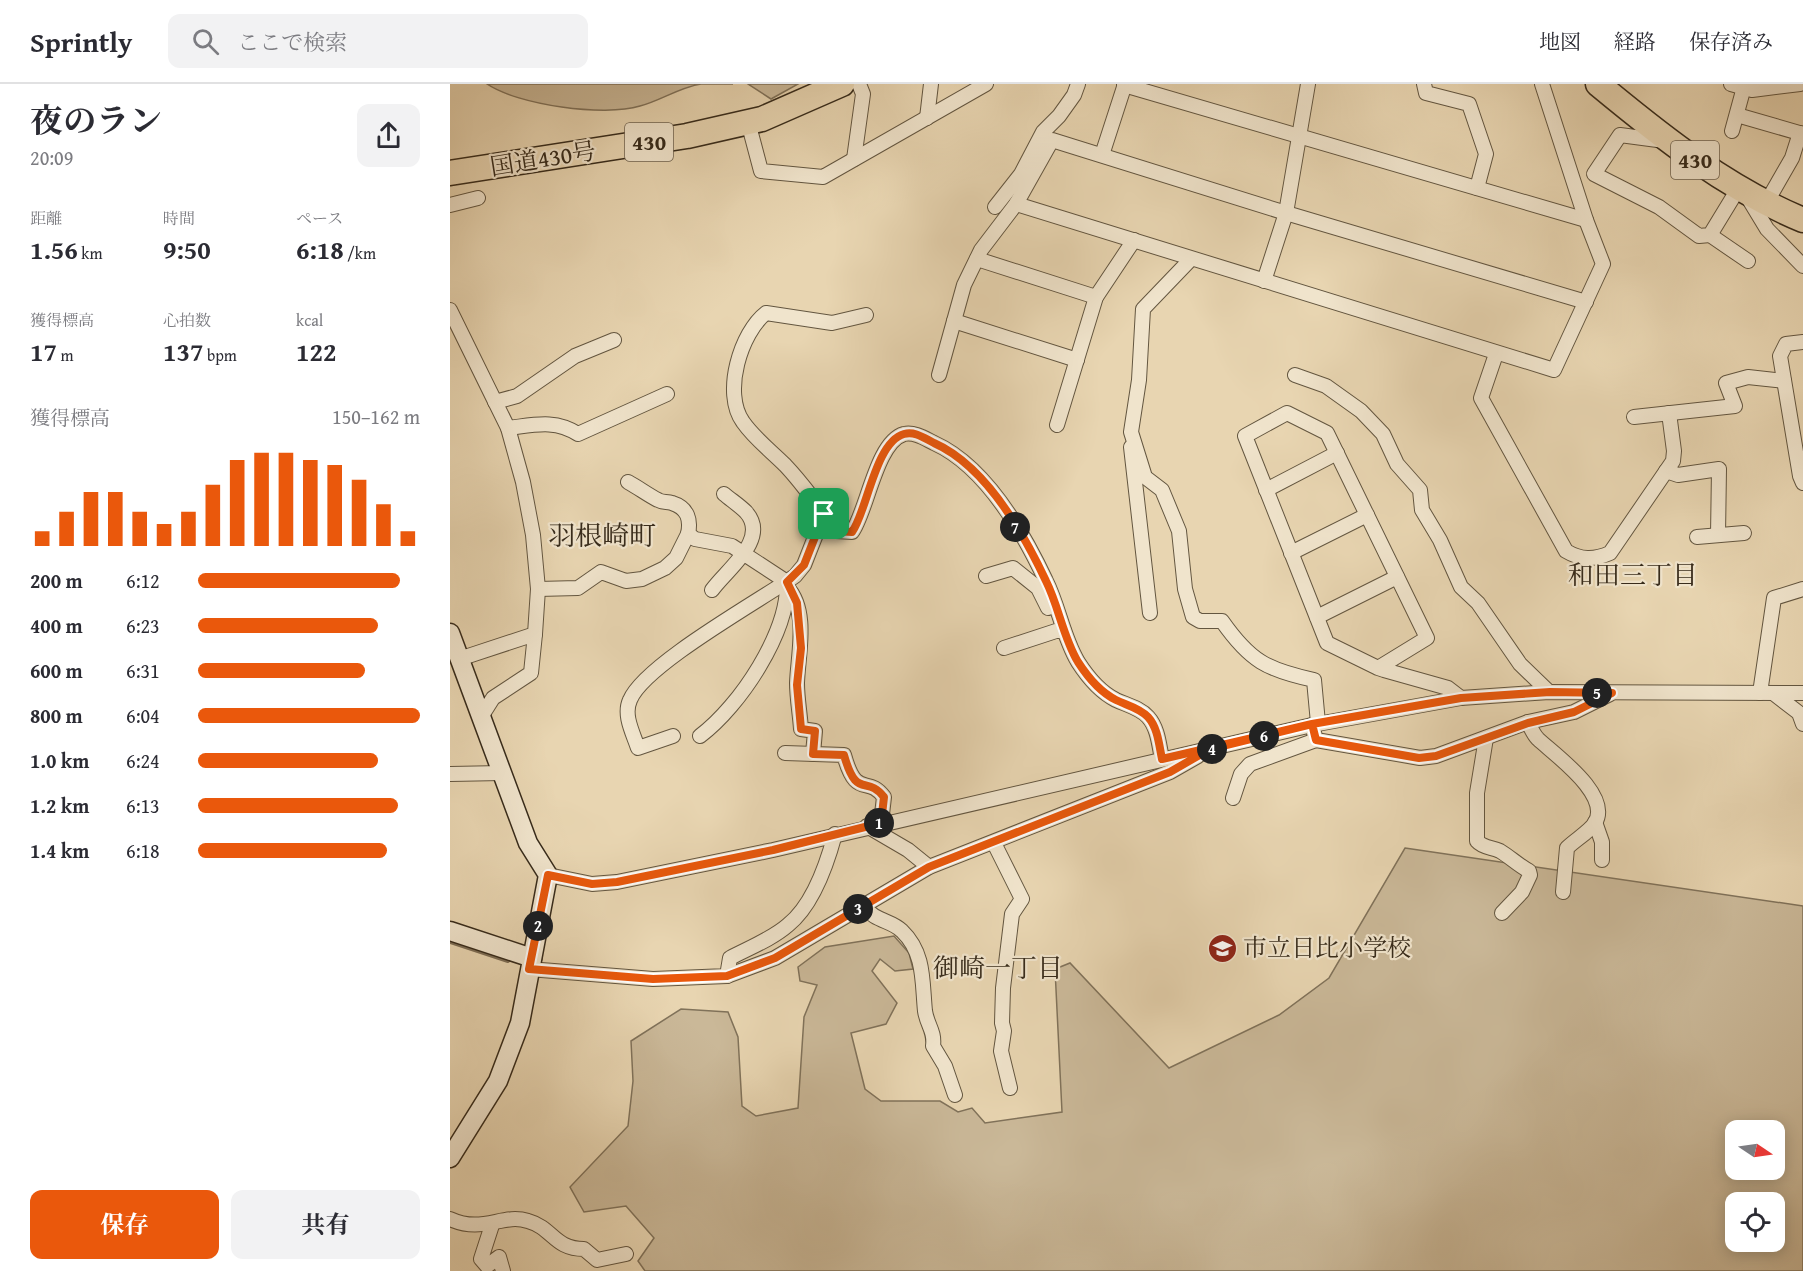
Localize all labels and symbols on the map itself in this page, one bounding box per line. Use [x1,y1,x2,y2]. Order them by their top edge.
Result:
road number: 430 [625,123,673,161]
street label: 国道430号 [488,133,598,184]
road number: 430 [1671,141,1719,179]
pin [798,488,849,539]
pin: 7 [1000,512,1030,542]
district label: 羽根崎町 [548,515,656,555]
district label: 和田三丁目 [1568,555,1698,594]
pin: 5 [1582,678,1612,708]
pin: 6 [1249,721,1279,751]
pin: 4 [1197,734,1227,764]
pin: 1 [864,808,894,838]
pin: 3 [843,894,873,924]
pin: 2 [523,911,553,941]
place label: 市立日比小学校 [1243,930,1411,965]
school or university icon: 市立日比小学校 [1206,932,1238,964]
district label: 御崎一丁目 [933,948,1063,987]
north arrow [1725,1120,1785,1180]

